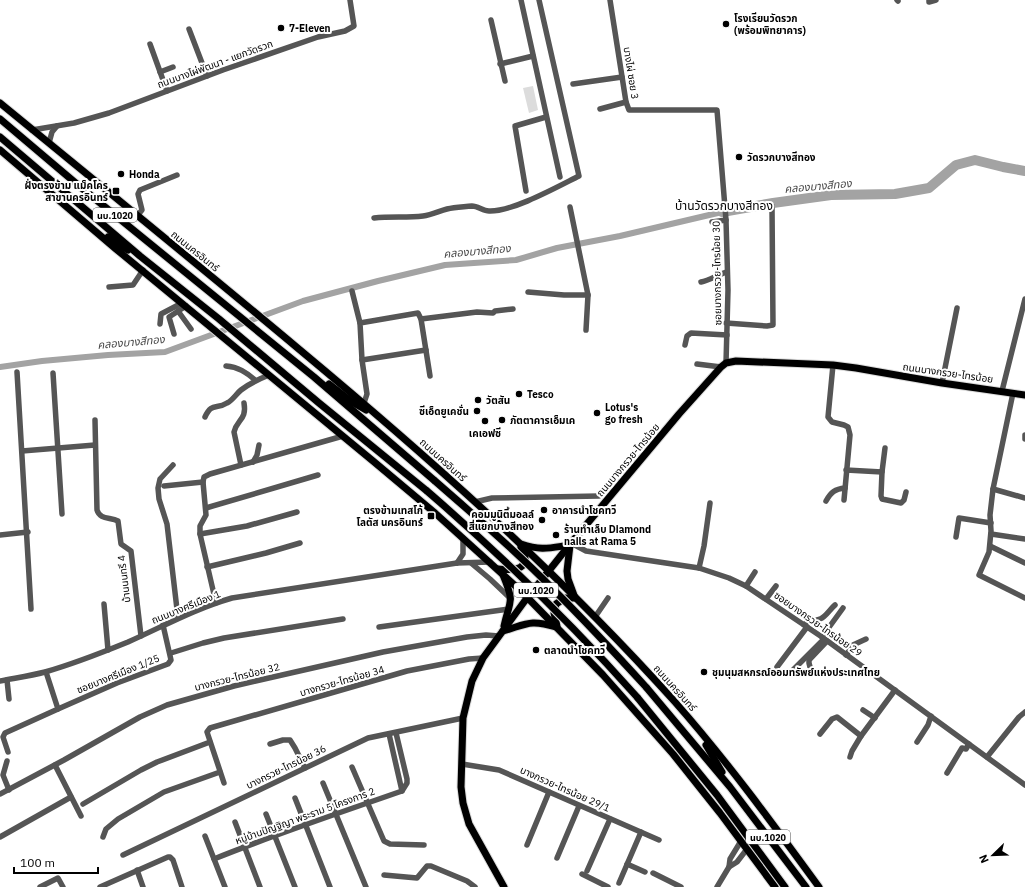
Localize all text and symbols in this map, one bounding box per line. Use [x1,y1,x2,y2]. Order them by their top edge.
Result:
place label: โรงเรียนวัดรวก (พร้อมพิทยาคาร) [734,12,806,37]
marker: โรงเรียนวัดรวก (พร้อมพิทยาคาร) [721,19,731,29]
place label: 7-Eleven [289,22,331,35]
marker: 7-Eleven [276,23,286,33]
street label: ถนนบางไผ่พัฒนา - แยกวัดรวก [155,37,275,91]
street label: บางไผ่ ซอย 3 [620,46,642,100]
place label: วัดรวกบางสีทอง [747,151,816,164]
marker: วัดรวกบางสีทอง [734,152,744,162]
place label: Honda [129,168,160,181]
marker: Honda [116,169,126,179]
water label: คลองบางสีทอง [784,176,853,196]
place label: ฝั่งตรงข้าม แม็คโคร สาขานครอินทร์ [25,178,108,204]
marker: ฝั่งตรงข้าม แม็คโคร สาขานครอินทร์ [111,186,121,196]
district label: บ้านวัดรวกบางสีทอง [675,198,773,213]
road number: นบ.1020 [93,208,137,222]
street label: ซอยบางกรวย-ไทรน้อย 30 [710,221,724,325]
street label: ถนนนครอินทร์ [168,228,222,275]
water label: คลองบางสีทอง [443,241,512,261]
water label: คลองบางสีทอง [97,332,166,352]
street label: ถนนบางกรวย-ไทรน้อย [902,360,994,386]
place label: Tesco [527,388,554,401]
marker: Tesco [514,389,524,399]
place label: วัตสัน [486,394,510,407]
marker: วัตสัน [473,395,483,405]
place label: Lotus's go fresh [605,401,643,426]
place label: ซีเอ็ดยูเคชั่น [419,404,469,418]
marker: ซีเอ็ดยูเคชั่น [472,406,482,416]
marker: Lotus's go fresh [592,408,602,418]
place label: ภัตตาคารเอ็มเค [510,414,575,427]
marker: ภัตตาคารเอ็มเค [497,415,507,425]
marker: เคเอฟซี [480,416,490,426]
street label: ถนนบางกรวย-ไทรน้อย [594,421,662,499]
place label: เคเอฟซี [469,427,501,440]
street label: ถนนนครอินทร์ [417,436,469,485]
place label: ตรงข้ามเทสโก้ โลตัส นครอินทร์ [357,504,423,529]
place label: อาคารนำโชคทวี [552,504,616,517]
marker: อาคารนำโชคทวี [539,505,549,515]
place label: คอมมูนิตี้มอลล์ สี่แยกบางสีทอง [469,506,534,533]
marker: ตรงข้ามเทสโก้ โลตัส นครอินทร์ [426,511,436,521]
marker: คอมมูนิตี้มอลล์ สี่แยกบางสีทอง [537,515,547,525]
place label: ร้านทำเล็บ Diamond nails at Rama 5 [564,523,651,548]
marker: ร้านทำเล็บ Diamond nails at Rama 5 [551,530,561,540]
street label: บ้านนนทรี 4 [115,554,133,604]
road number: นบ.1020 [514,583,558,597]
street label: ถนนบางศรีเมือง 1 [149,587,223,627]
street label: ซอยบางกรวย-ไทรน้อย 29 [771,589,865,659]
place label: ตลาดนำโชคทวี [544,644,605,657]
marker: ตลาดนำโชคทวี [531,645,541,655]
street label: ซอยบางศรีเมือง 1/25 [75,651,161,697]
street label: บางกรวย-ไทรน้อย 32 [193,660,281,694]
street label: ถนนนครอินทร์ [651,662,700,714]
street label: บางกรวย-ไทรน้อย 34 [298,663,386,699]
place label: ชุมนุมสหกรณ์ออมทรัพย์แห่งประเทศไทย [712,666,880,679]
marker: ชุมนุมสหกรณ์ออมทรัพย์แห่งประเทศไทย [699,667,709,677]
street label: บางกรวย-ไทรน้อย 36 [244,742,328,792]
street label: บางกรวย-ไทรน้อย 29/1 [518,763,612,815]
street label: หมู่บ้านปัญฐิญา พระราม 5 โครงการ 2 [233,785,377,847]
road number: นบ.1020 [746,830,790,844]
north arrow [973,835,1013,875]
scale bar [14,849,98,875]
text: N [976,852,992,865]
text: 100 m [20,855,55,870]

